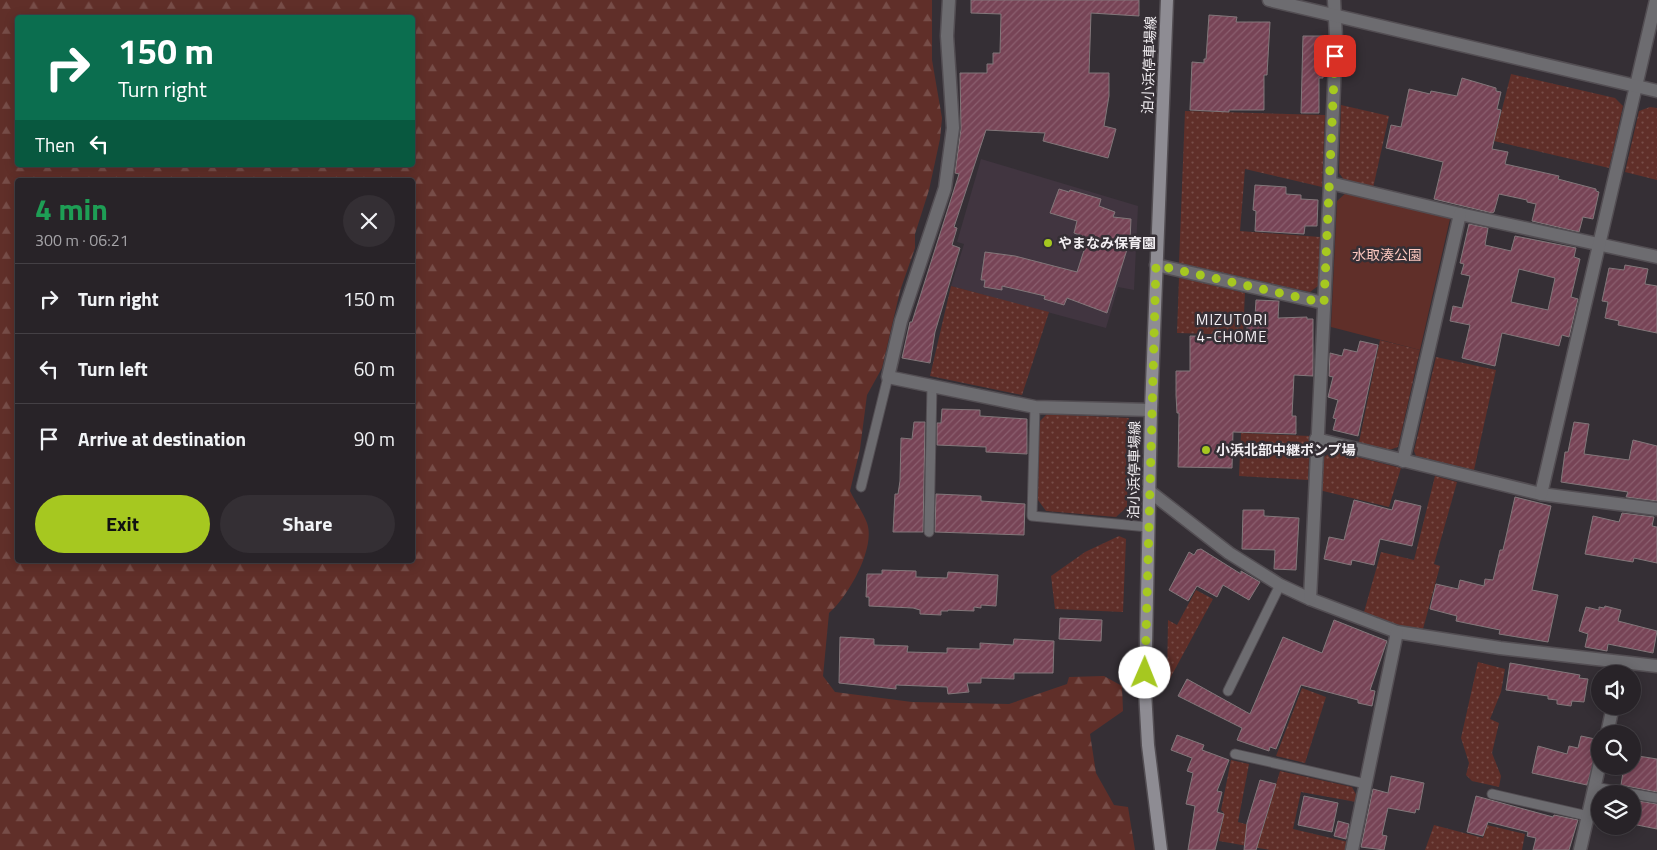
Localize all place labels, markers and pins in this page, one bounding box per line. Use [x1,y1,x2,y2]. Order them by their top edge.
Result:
pin [1314,35,1356,77]
place label: やまなみ保育園 [1058,232,1156,253]
marker: やまなみ保育園 [1042,237,1054,249]
place label: 小浜北部中継ポンプ場 [1216,439,1356,460]
marker: 小浜北部中継ポンプ場 [1200,444,1212,456]

